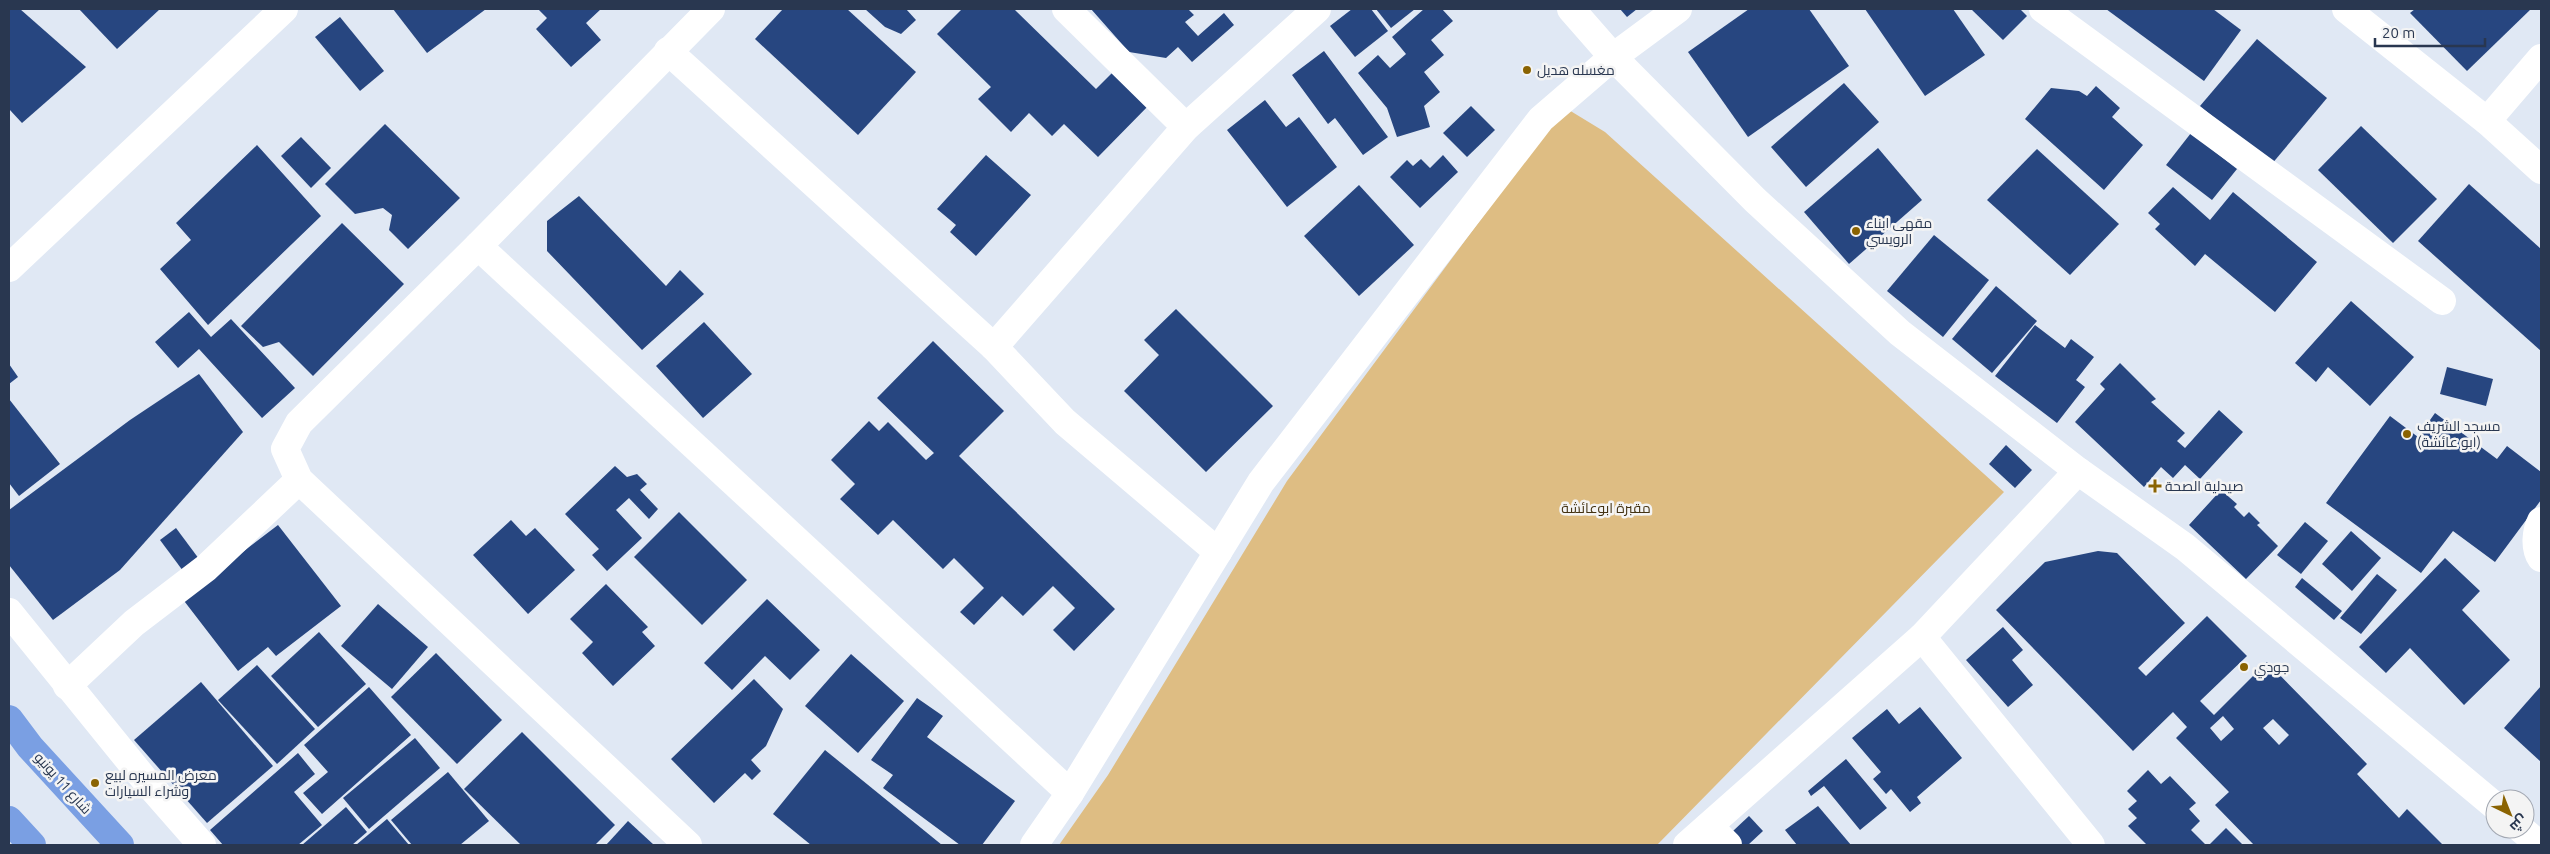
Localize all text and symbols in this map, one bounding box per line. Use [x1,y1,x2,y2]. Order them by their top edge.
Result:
scale bar [2375,15,2485,47]
text: 20 m [2382,24,2415,41]
place label: مغسله هديل [1537,62,1615,78]
marker: مغسله هديل [1521,64,1533,76]
place label: مقهى ابناء الرويسي [1866,215,1932,250]
marker: مقهى ابناء الرويسي [1850,225,1862,237]
place label: مسجد الشريف (ابو عائشة) [2417,418,2500,450]
marker: مسجد الشريف (ابو عائشة) [2401,428,2413,440]
place label: صيدلية الصحة [2165,478,2243,494]
marker: صيدلية الصحة [2149,480,2161,492]
park label: مقبرة ابوعائشة [1561,500,1651,516]
place label: جودي [2254,659,2289,679]
marker: جودي [2238,661,2250,673]
street label: شارع 11 يونيو [31,749,95,818]
place label: معرض المسيره لبيع وشراء السيارات [105,767,217,799]
marker: معرض المسيره لبيع وشراء السيارات [89,777,101,789]
north arrow [2485,789,2535,839]
text: ش [2506,811,2531,836]

